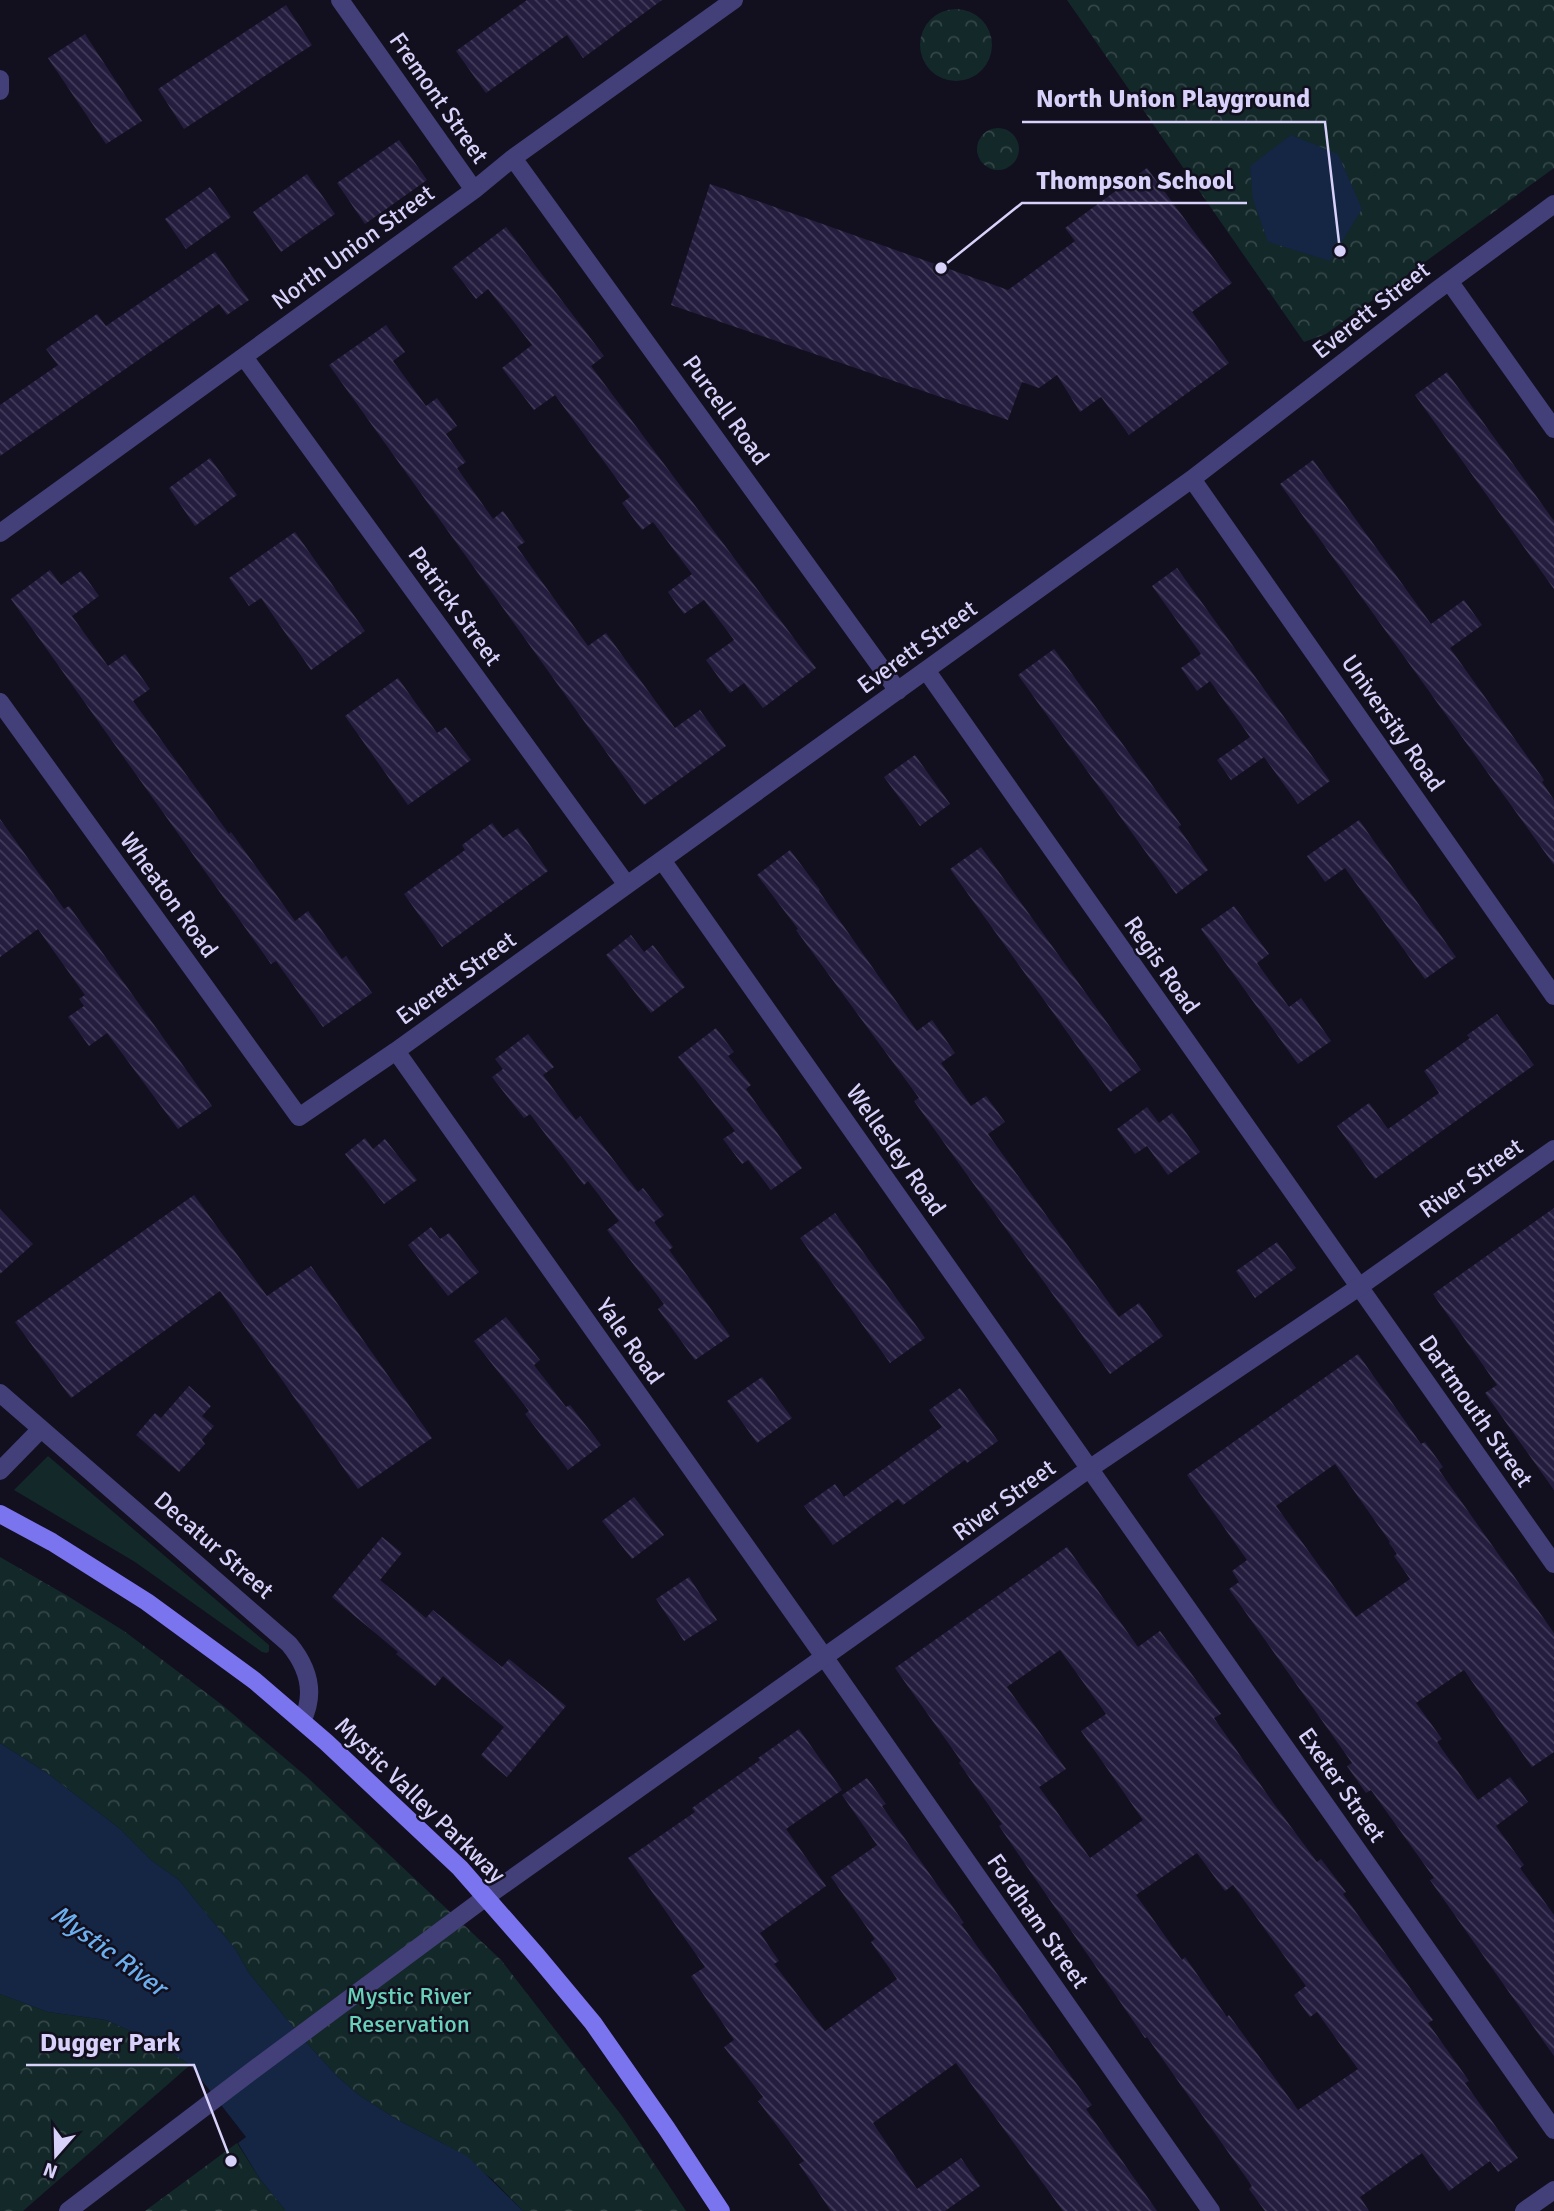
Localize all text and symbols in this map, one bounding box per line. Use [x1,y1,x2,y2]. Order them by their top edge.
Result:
street label: Fremont Street [383,27,495,169]
callout: North Union Playground [1022,75,1325,122]
text: North Union Playground [1036,83,1310,115]
callout: Thompson School [1022,156,1247,203]
text: Thompson School [1036,165,1234,197]
street label: North Union Street [266,178,440,316]
street label: Everett Street [1306,255,1436,365]
street label: Purcell Road [676,349,776,471]
street label: Patrick Street [402,540,508,672]
street label: Everett Street [851,593,983,701]
street label: University Road [1335,649,1451,797]
street label: Wheaton Road [113,826,225,964]
street label: Regis Road [1117,910,1207,1020]
street label: Everett Street [390,924,522,1032]
street label: Wellesley Road [840,1078,952,1222]
street label: River Street [1413,1131,1529,1225]
street label: Yale Road [589,1292,671,1390]
street label: Dartmouth Street [1412,1329,1540,1493]
street label: River Street [947,1453,1061,1547]
street label: Decatur Street [148,1485,280,1605]
street label: Mystic Valley Parkway [328,1711,512,1889]
street label: Exeter Street [1292,1722,1392,1848]
street label: Fordham Street [980,1848,1096,1994]
water label: Mystic River [44,1898,175,2006]
park label: Mystic River Reservation [347,1981,472,2039]
callout: Dugger Park [26,2018,194,2065]
text: Dugger Park [40,2027,181,2059]
north arrow [21,2120,91,2190]
text: N [40,2156,61,2184]

